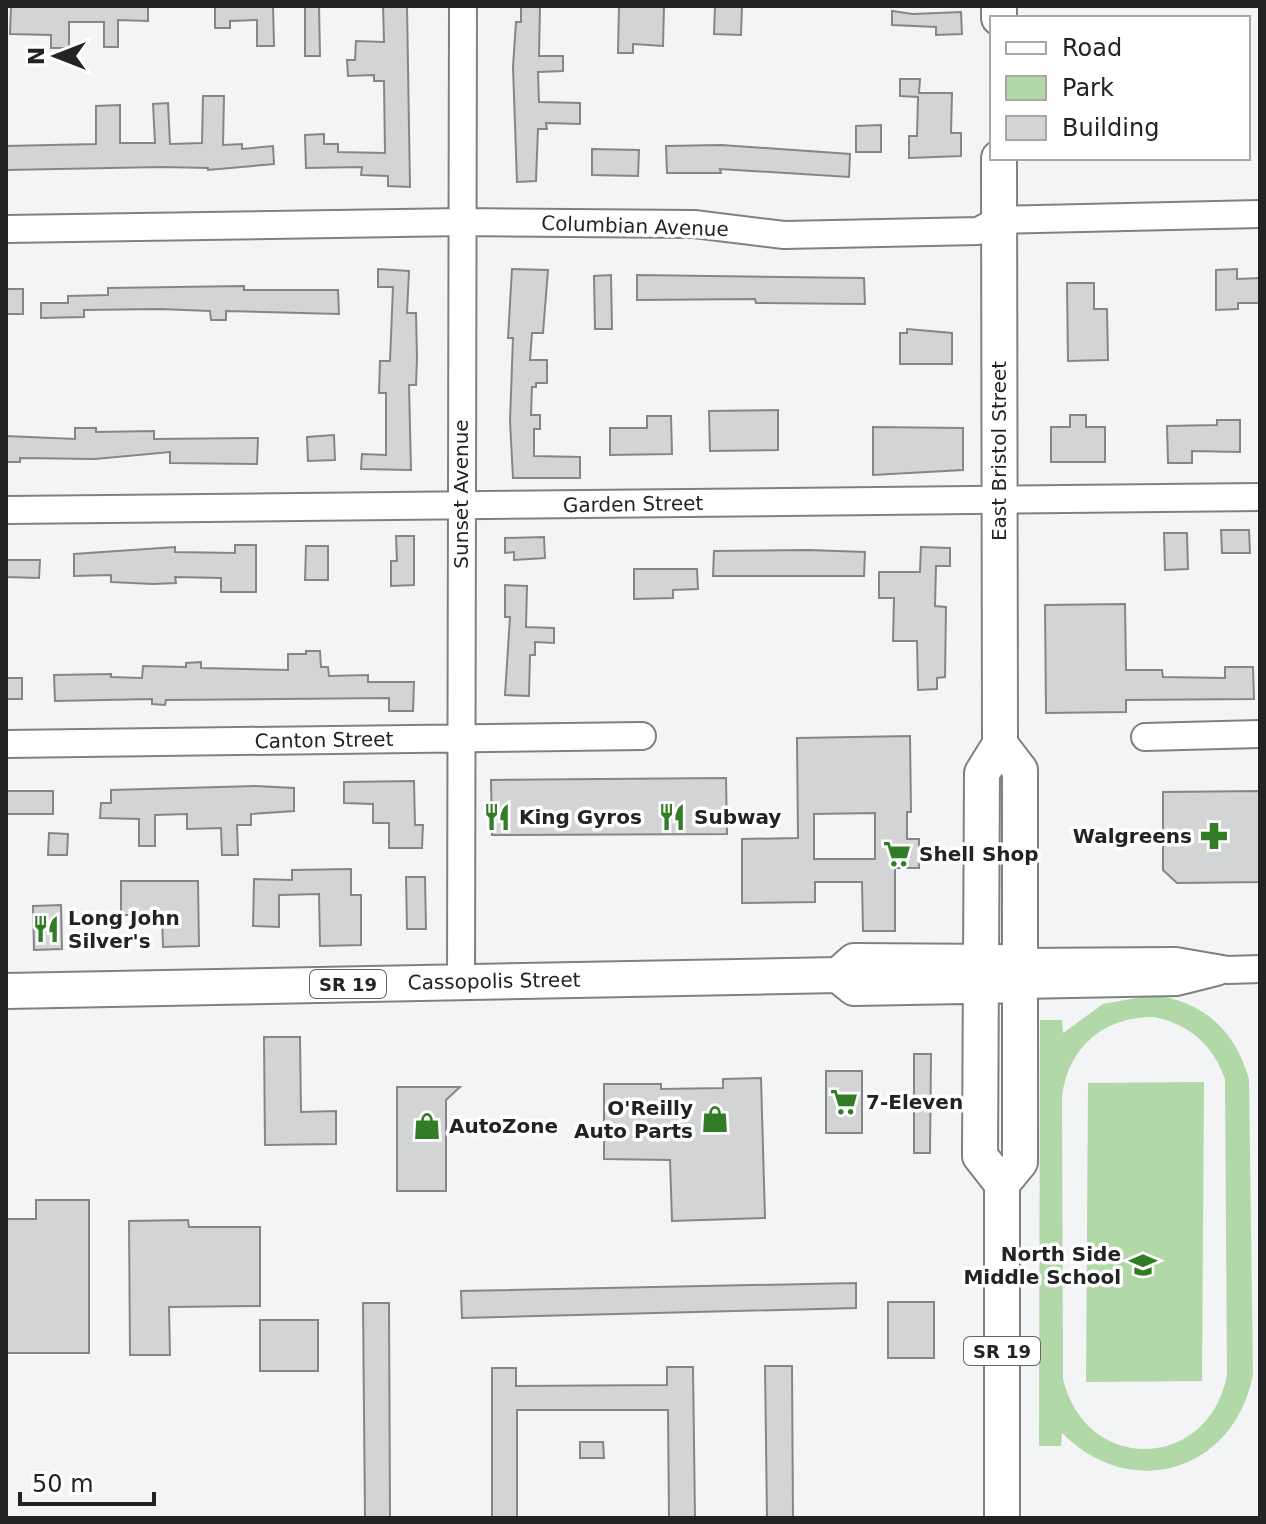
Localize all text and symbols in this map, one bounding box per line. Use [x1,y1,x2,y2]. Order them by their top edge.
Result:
north arrow [16,16,96,96]
legend [990,16,1250,160]
text: Road [1062,34,1122,62]
text: N [24,47,49,65]
text: Park [1062,74,1114,102]
text: Building [1062,114,1159,142]
street label: Columbian Avenue [541,211,729,241]
street label: East Bristol Street [987,361,1011,541]
street label: Sunset Avenue [449,419,473,569]
street label: Garden Street [563,491,704,517]
street label: Canton Street [254,727,394,753]
restaurant icon: King Gyros [482,802,512,832]
restaurant icon: Subway [657,802,687,832]
place label: King Gyros [519,805,642,829]
place label: Subway [694,805,781,829]
pharmacy icon: Walgreens [1199,821,1229,851]
place label: Walgreens [1073,824,1192,848]
supermarket icon: Shell Shop [882,839,912,869]
place label: Shell Shop [919,842,1039,866]
place label: Long John Silver's [68,906,180,953]
restaurant icon: Long John Silver's [31,914,61,944]
street label: Cassopolis Street [407,967,581,995]
road number: SR 19 [310,970,386,998]
supermarket icon: 7-Eleven [829,1087,859,1117]
place label: 7-Eleven [866,1090,963,1114]
place label: O'Reilly Auto Parts [574,1096,693,1143]
shop icon: O'Reilly Auto Parts [700,1104,730,1134]
shop icon: AutoZone [412,1111,442,1141]
place label: AutoZone [449,1114,558,1138]
place label: North Side Middle School [963,1242,1121,1289]
school or university icon: North Side Middle School [1128,1250,1158,1280]
road number: SR 19 [964,1337,1040,1365]
scale bar [20,1456,154,1506]
text: 50 m [32,1470,94,1498]

